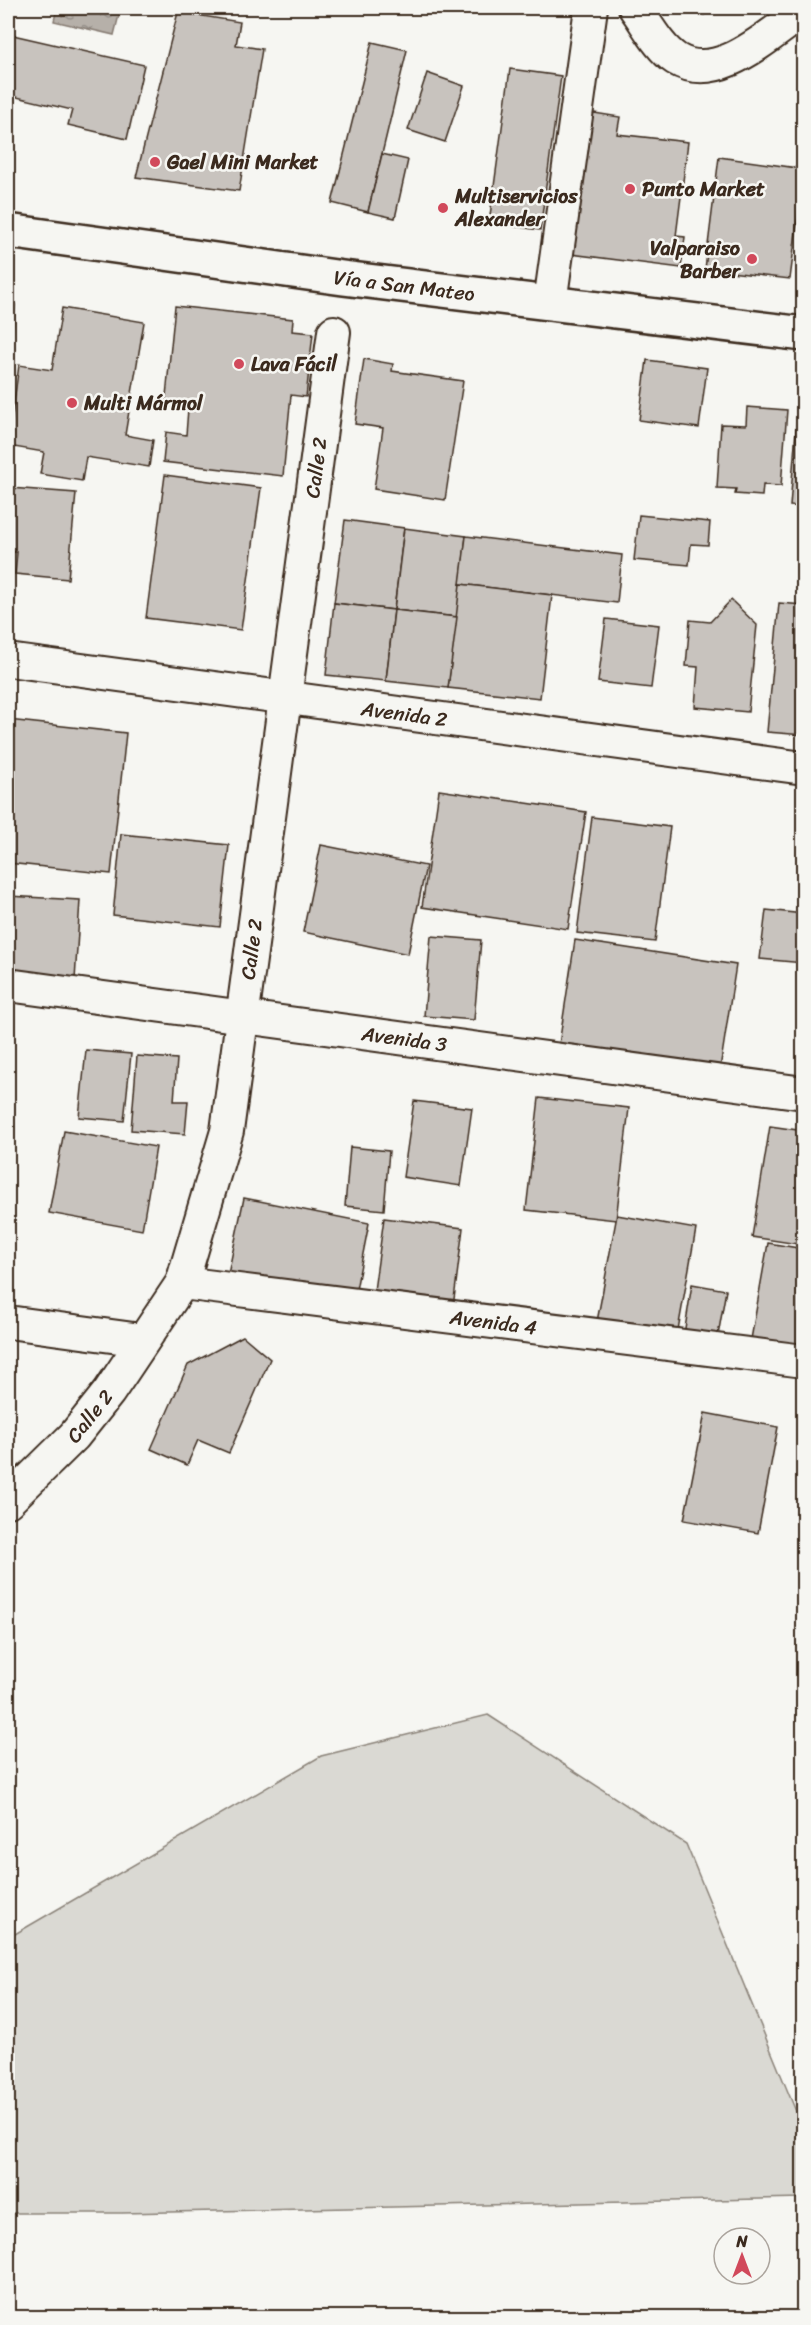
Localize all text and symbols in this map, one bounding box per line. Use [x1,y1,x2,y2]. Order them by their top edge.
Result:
place label: Gael Mini Market [166,145,318,180]
marker: Gael Mini Market [148,155,162,169]
place label: Punto Market [642,172,765,207]
place label: Multiservicios Alexander [454,179,578,237]
marker: Punto Market [623,182,637,196]
marker: Multiservicios Alexander [436,201,450,215]
place label: Valparaiso Barber [650,231,742,289]
marker: Valparaiso Barber [745,252,759,266]
street label: Vía a San Mateo [331,260,477,312]
place label: Lava Fácil [251,347,338,382]
marker: Lava Fácil [232,357,246,371]
place label: Multi Mármol [83,386,204,421]
marker: Multi Mármol [65,396,79,410]
street label: Calle 2 [295,435,338,500]
street label: Avenida 2 [358,691,450,737]
street label: Calle 2 [230,916,273,982]
street label: Avenida 3 [358,1016,449,1062]
street label: Avenida 4 [447,1300,539,1345]
street label: Calle 2 [58,1381,123,1451]
north arrow [712,2226,772,2286]
text: N [735,2227,748,2256]

